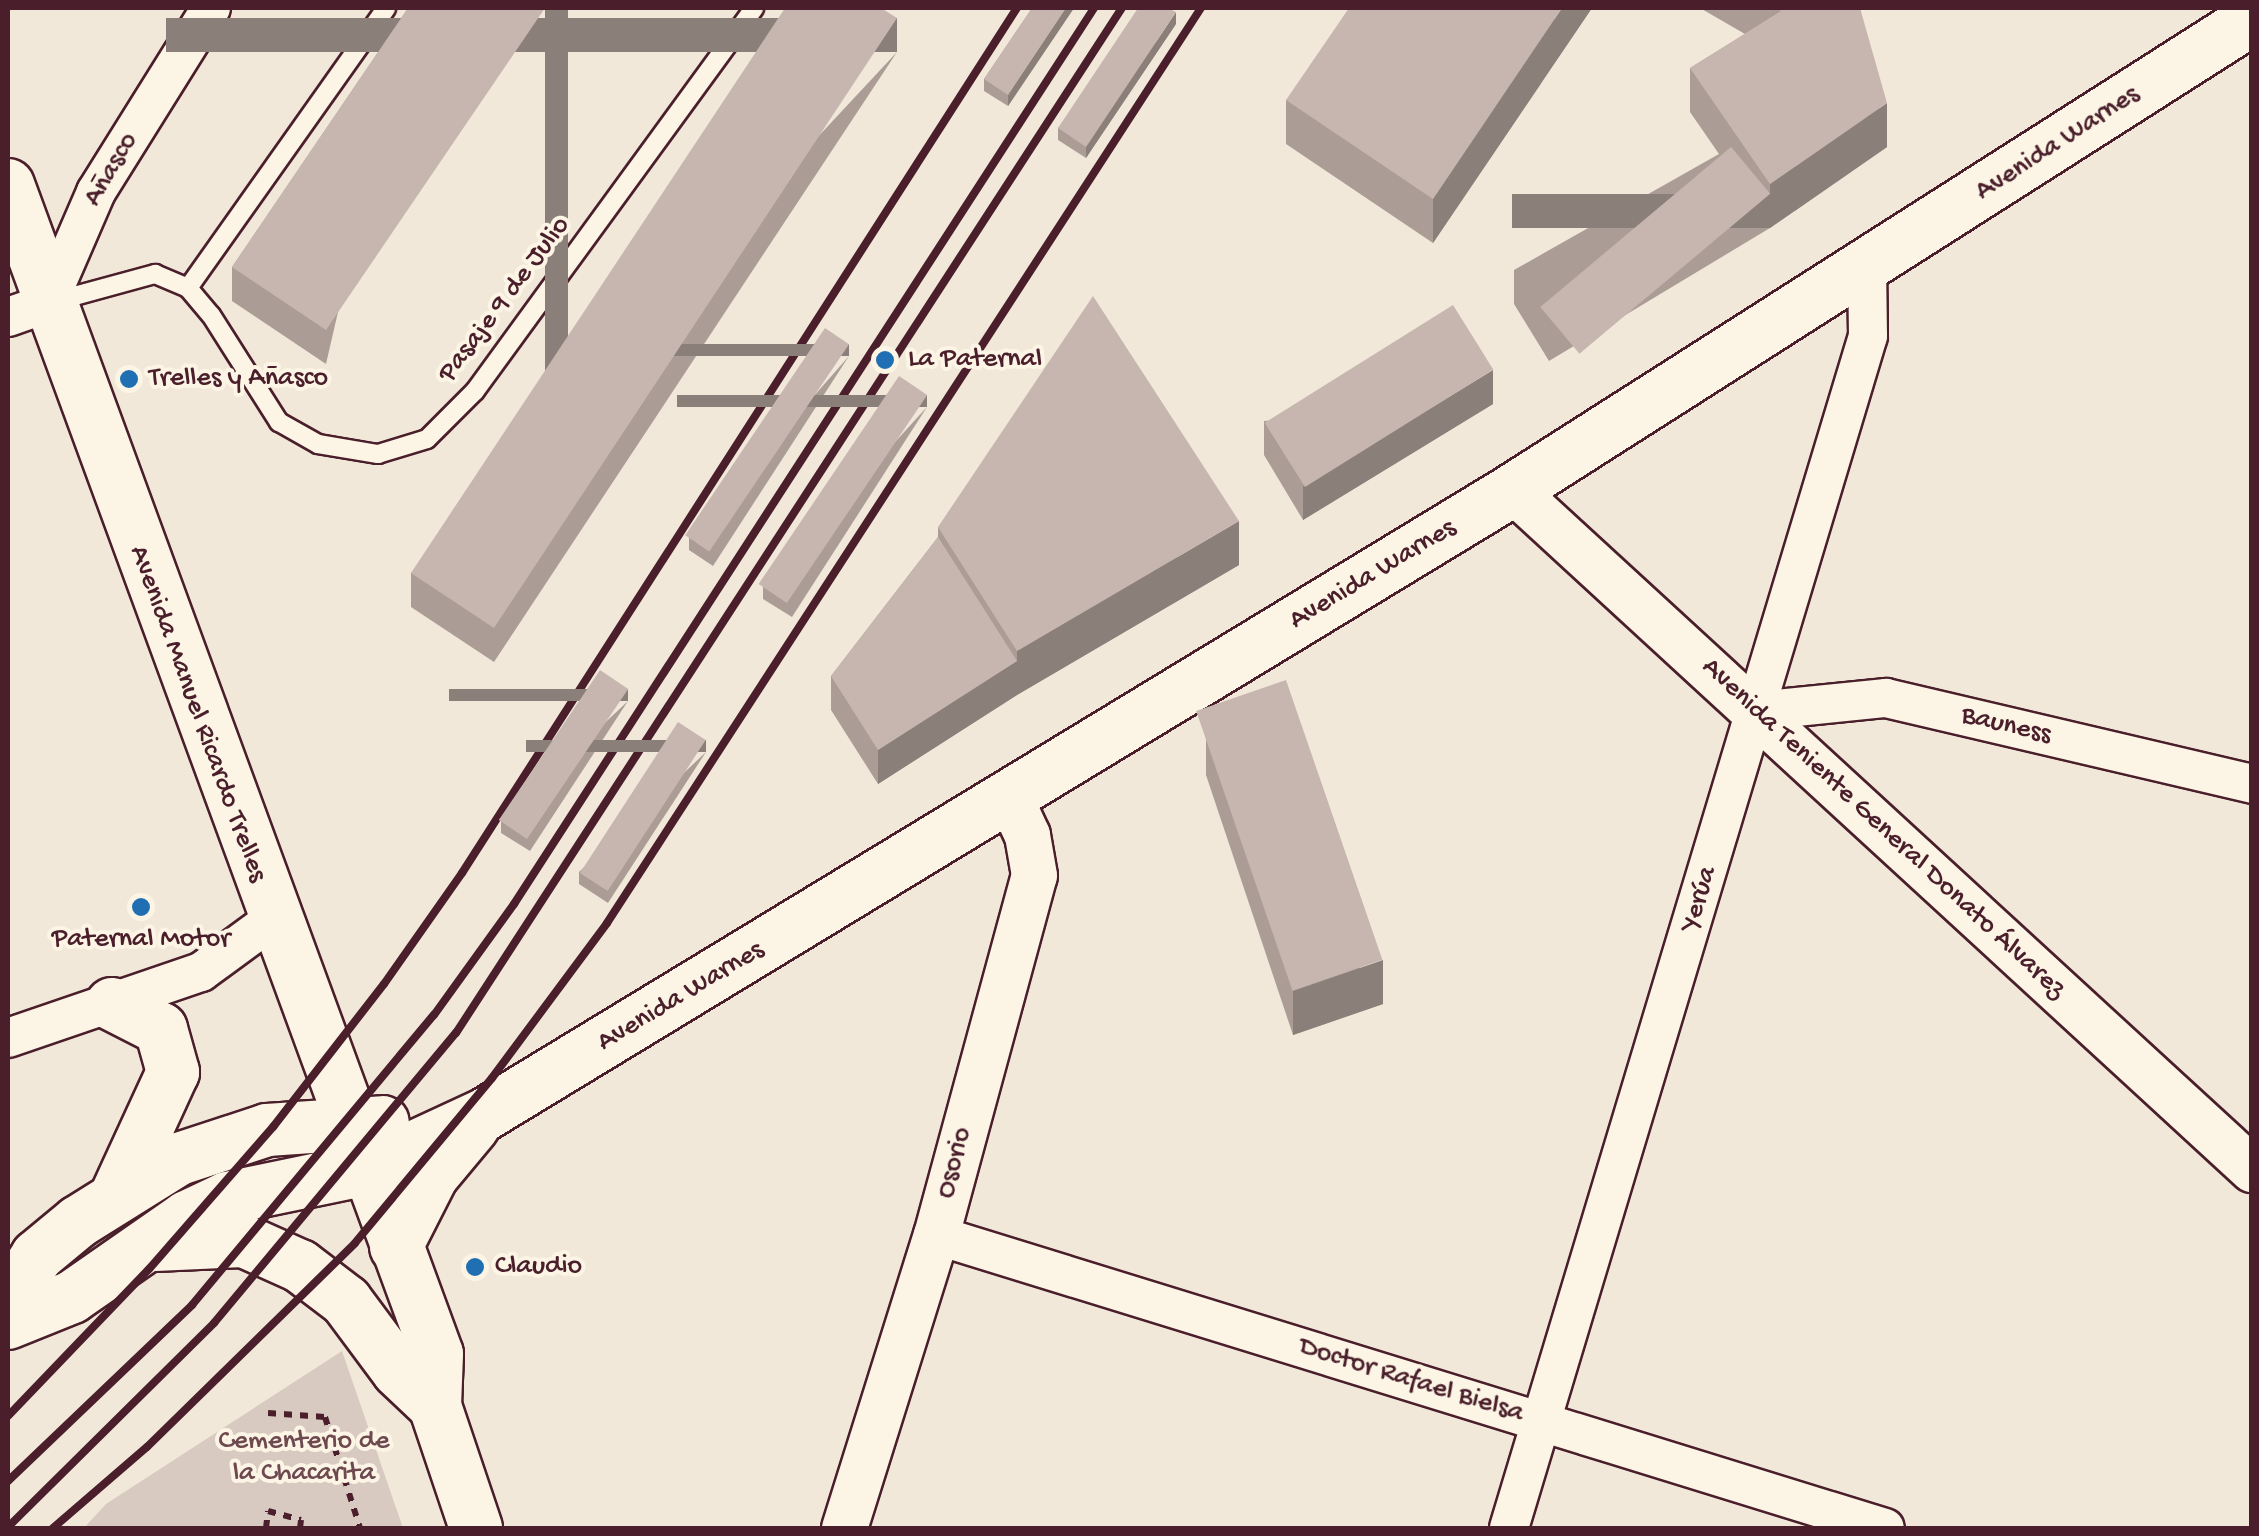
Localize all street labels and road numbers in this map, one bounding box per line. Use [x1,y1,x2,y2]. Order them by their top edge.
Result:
street label: Avenida Warnes [1970,79,2146,209]
street label: Añasco [78,127,146,213]
street label: Pasaje 9 de Julio [432,210,578,390]
street label: Avenida Warnes [1284,512,1462,638]
street label: Avenida Manuel Ricardo Trelles [120,541,274,887]
street label: Avenida Teniente General Donato Álvarez [1694,651,2072,1007]
street label: Bauness [1958,699,2054,753]
street label: Yerúa [1674,863,1726,935]
street label: Avenida Warnes [592,934,770,1060]
street label: Osorio [929,1124,981,1202]
street label: Doctor Rafael Bielsa [1295,1331,1527,1431]

